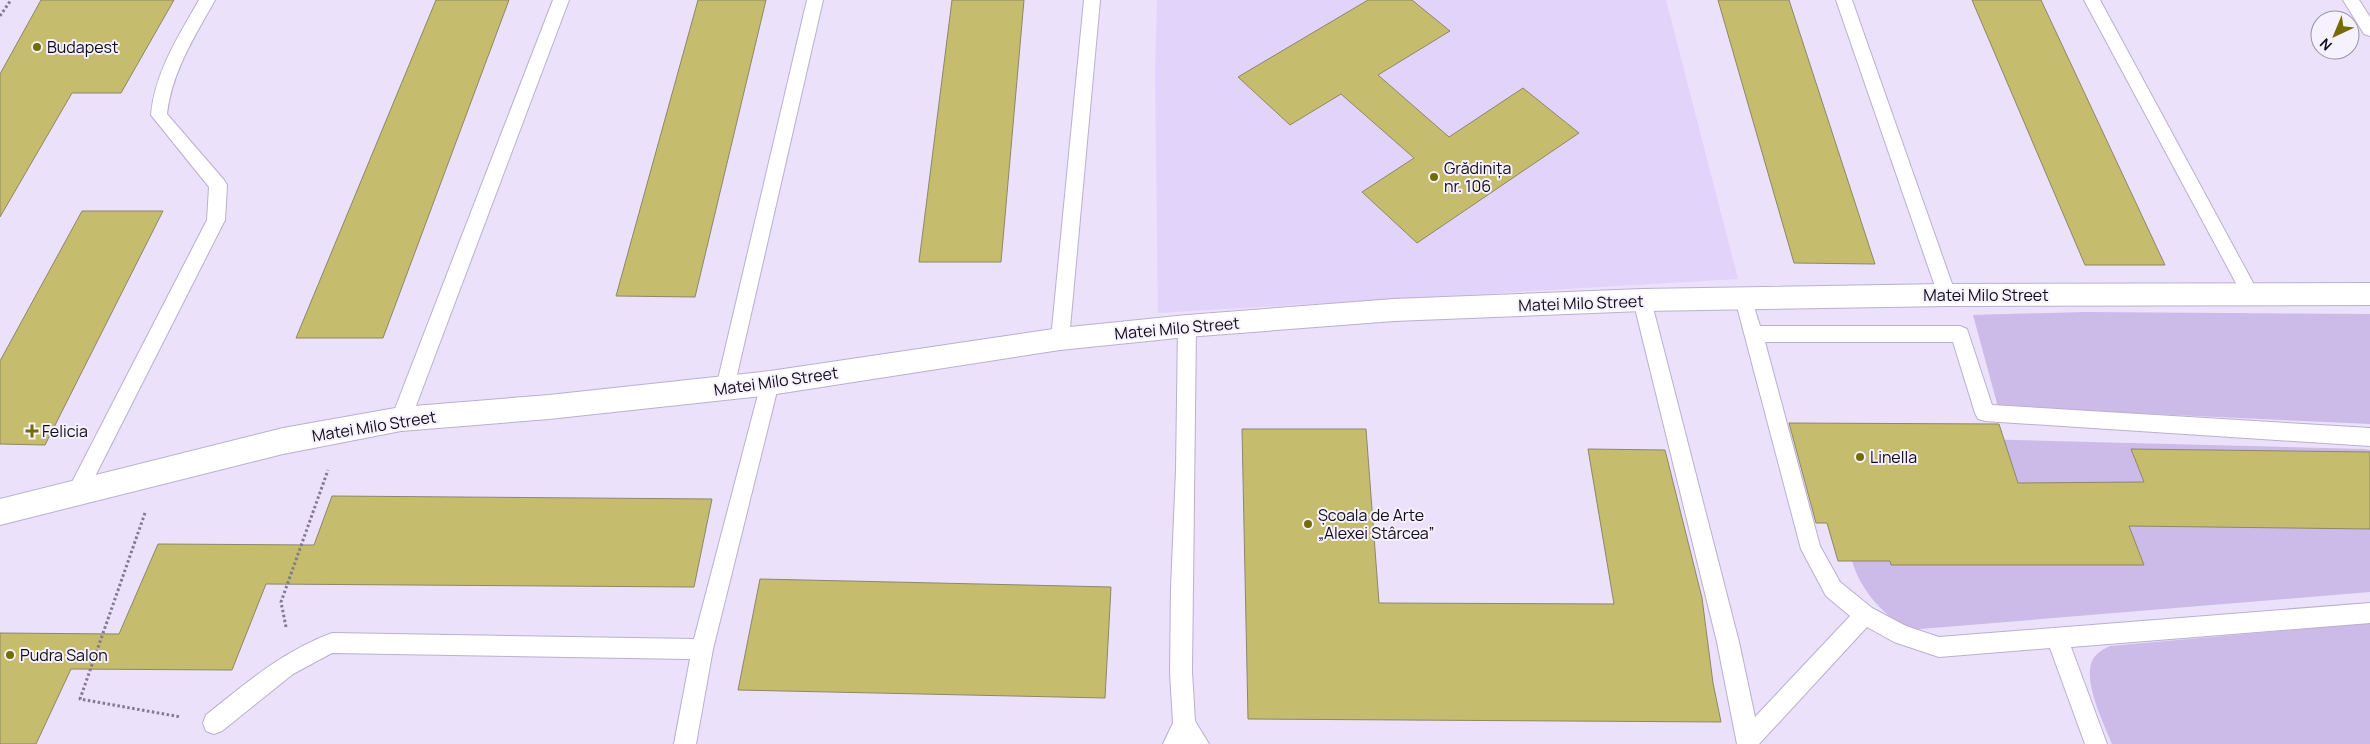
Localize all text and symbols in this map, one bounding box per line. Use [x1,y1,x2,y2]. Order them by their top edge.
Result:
north arrow [2310,10,2360,60]
text: N [2315,34,2336,55]
place label: Budapest [47,36,118,58]
marker: Budapest [31,41,43,53]
place label: Grădinița nr. 106 [1444,157,1511,197]
marker: Grădinița nr. 106 [1428,171,1440,183]
street label: Matei Milo Street [1923,284,2049,306]
street label: Matei Milo Street [1518,290,1644,316]
street label: Matei Milo Street [1114,312,1240,344]
street label: Matei Milo Street [712,361,840,401]
street label: Matei Milo Street [310,405,438,447]
place label: Felicia [42,420,88,442]
marker: Felicia [26,425,38,437]
place label: Linella [1870,446,1917,468]
marker: Linella [1854,451,1866,463]
place label: Școala de Arte „Alexei Stârcea” [1318,504,1434,544]
marker: Școala de Arte „Alexei Stârcea” [1302,518,1314,530]
place label: Pudra Salon [20,644,108,666]
marker: Pudra Salon [4,649,16,661]

